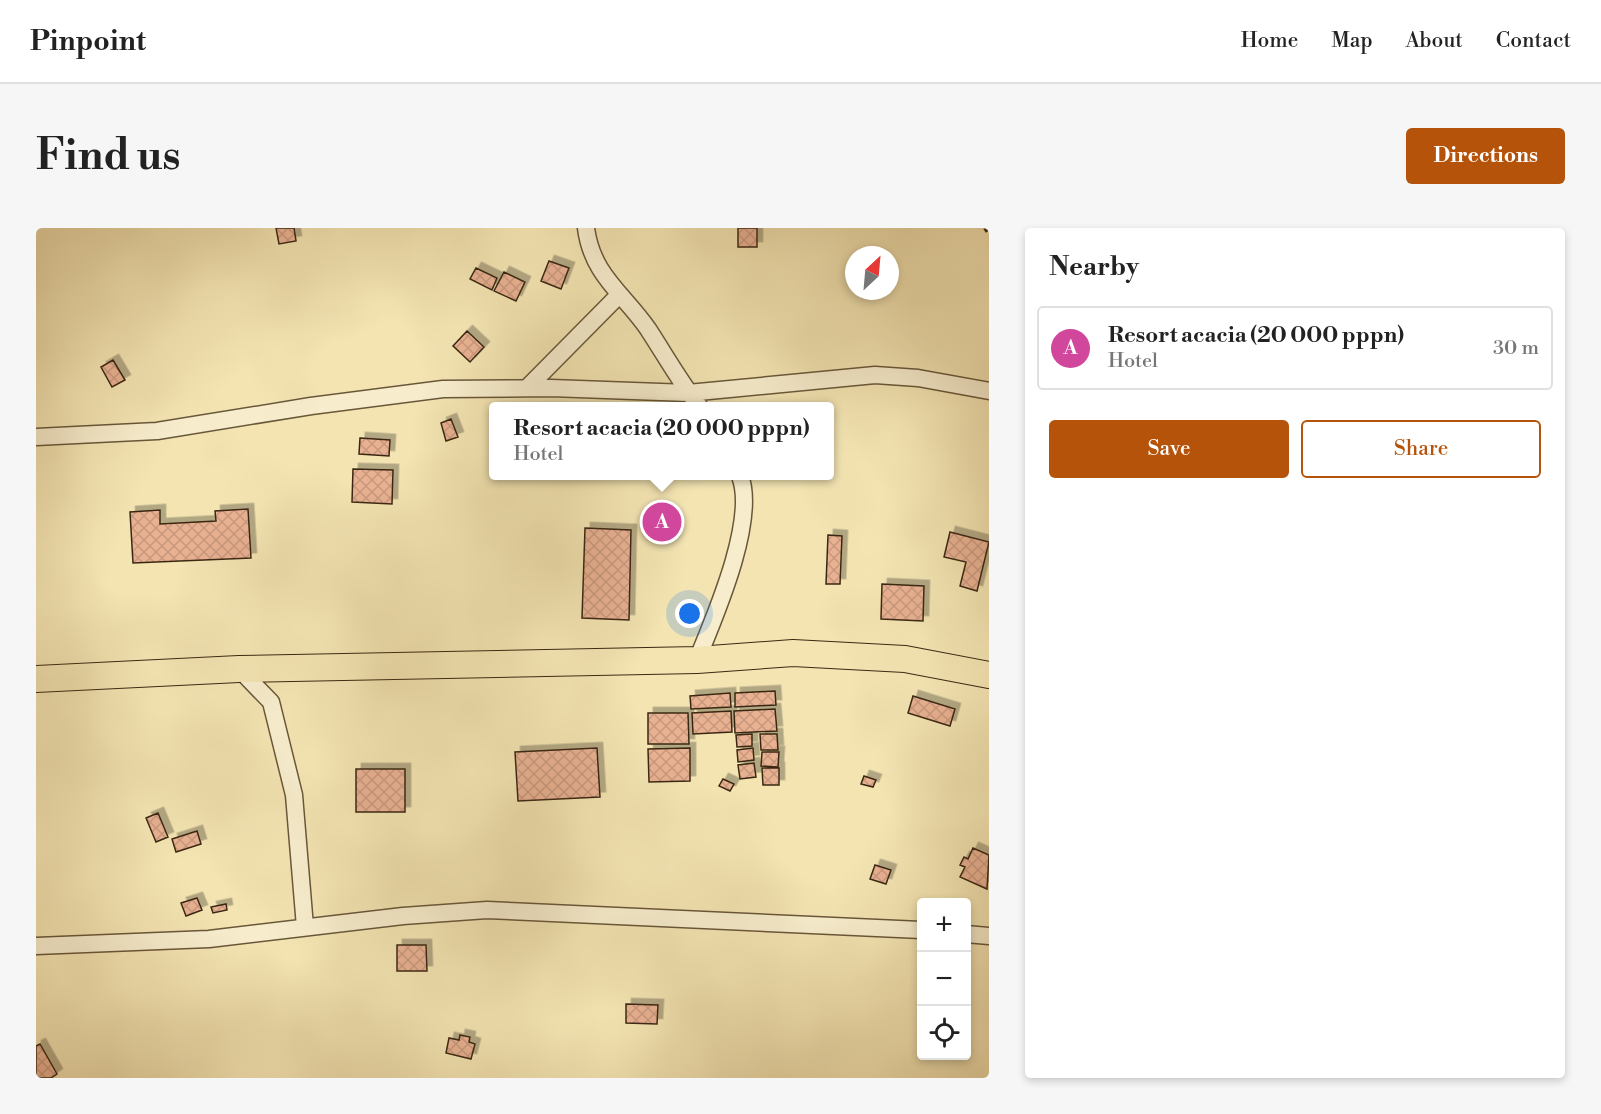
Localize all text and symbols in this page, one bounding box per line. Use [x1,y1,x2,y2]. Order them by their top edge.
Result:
text: Pinpoint [30,24,146,59]
text: Home [1241,28,1298,54]
text: Map [1331,28,1373,54]
text: About [1406,28,1463,54]
text: Contact [1496,28,1571,54]
button: Directions [1406,128,1565,184]
text: Find us [36,130,180,183]
north arrow [845,246,899,300]
text: Nearby [1049,251,1139,283]
text: Resort acacia (20 000 pppn) [1108,322,1404,349]
text: A [1063,336,1078,361]
text: 30 m [1493,336,1539,361]
text: Hotel [1108,349,1158,374]
popup [489,402,834,480]
text: Resort acacia (20 000 pppn) [513,415,810,442]
button: Save [1049,420,1289,478]
button: Share [1301,420,1541,478]
text: Hotel [513,442,564,467]
pin: A [642,500,682,544]
your location [675,599,704,628]
map controls [917,898,971,1060]
button: + [917,898,971,952]
button: − [917,952,971,1006]
button: locate [917,1006,971,1060]

